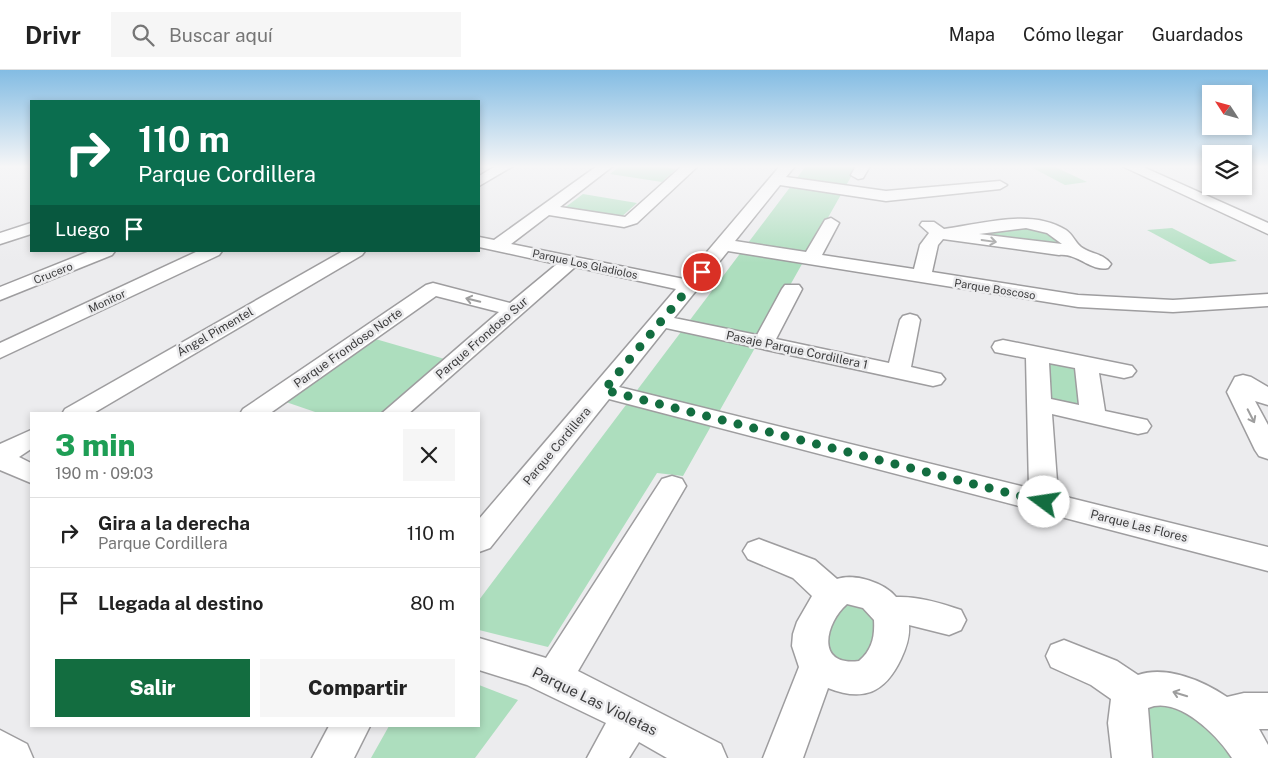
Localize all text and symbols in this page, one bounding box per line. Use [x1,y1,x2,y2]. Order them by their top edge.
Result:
search box [111,12,461,57]
text: Drivr [25,21,81,49]
icon: search [129,21,157,49]
text: Buscar aquí [169,24,273,46]
text: Mapa [949,24,995,45]
text: Cómo llegar [1023,24,1124,45]
text: Guardados [1152,24,1243,45]
north arrow [1202,85,1252,135]
map controls [1202,85,1252,195]
text: 110 m [138,119,230,160]
icon: right [55,120,120,185]
button: layers [1202,145,1252,195]
text: Parque Cordillera [138,161,316,187]
icon: arrive [120,215,148,243]
text: Luego [55,218,110,240]
one-way arrow [981,236,997,246]
street label: Parque Los Gladiolos [531,247,639,281]
pin [681,251,723,293]
icon: arrive [688,258,716,286]
street label: Crucero [32,260,74,286]
street label: Parque Boscoso [954,277,1036,301]
street label: Monitor [87,287,127,315]
street label: Parque Frondoso Sur [433,294,531,382]
one-way arrow [466,295,482,304]
street label: Ángel Pimentel [174,304,256,359]
street label: Parque Frondoso Norte [291,305,405,391]
street label: Pasaje Parque Cordillera 1 [725,328,869,372]
street label: Parque Cordillera [520,404,594,488]
one-way arrow [1247,408,1256,423]
text: 3 min [55,427,136,463]
button: close [403,429,455,481]
text: 190 m · 09:03 [55,464,153,483]
position arrow [1017,475,1069,527]
street label: Parque Las Flores [1089,507,1189,545]
text: Gira a la derecha [98,512,250,534]
icon: right [55,519,83,547]
text: 110 m [407,522,455,544]
text: Parque Cordillera [98,534,227,553]
icon: arrive [55,589,83,617]
text: Llegada al destino [98,592,263,614]
text: 80 m [410,592,455,614]
button: Salir [55,659,250,717]
button: Compartir [260,659,455,717]
street label: Parque Las Violetas [530,663,660,739]
one-way arrow [1172,688,1188,698]

